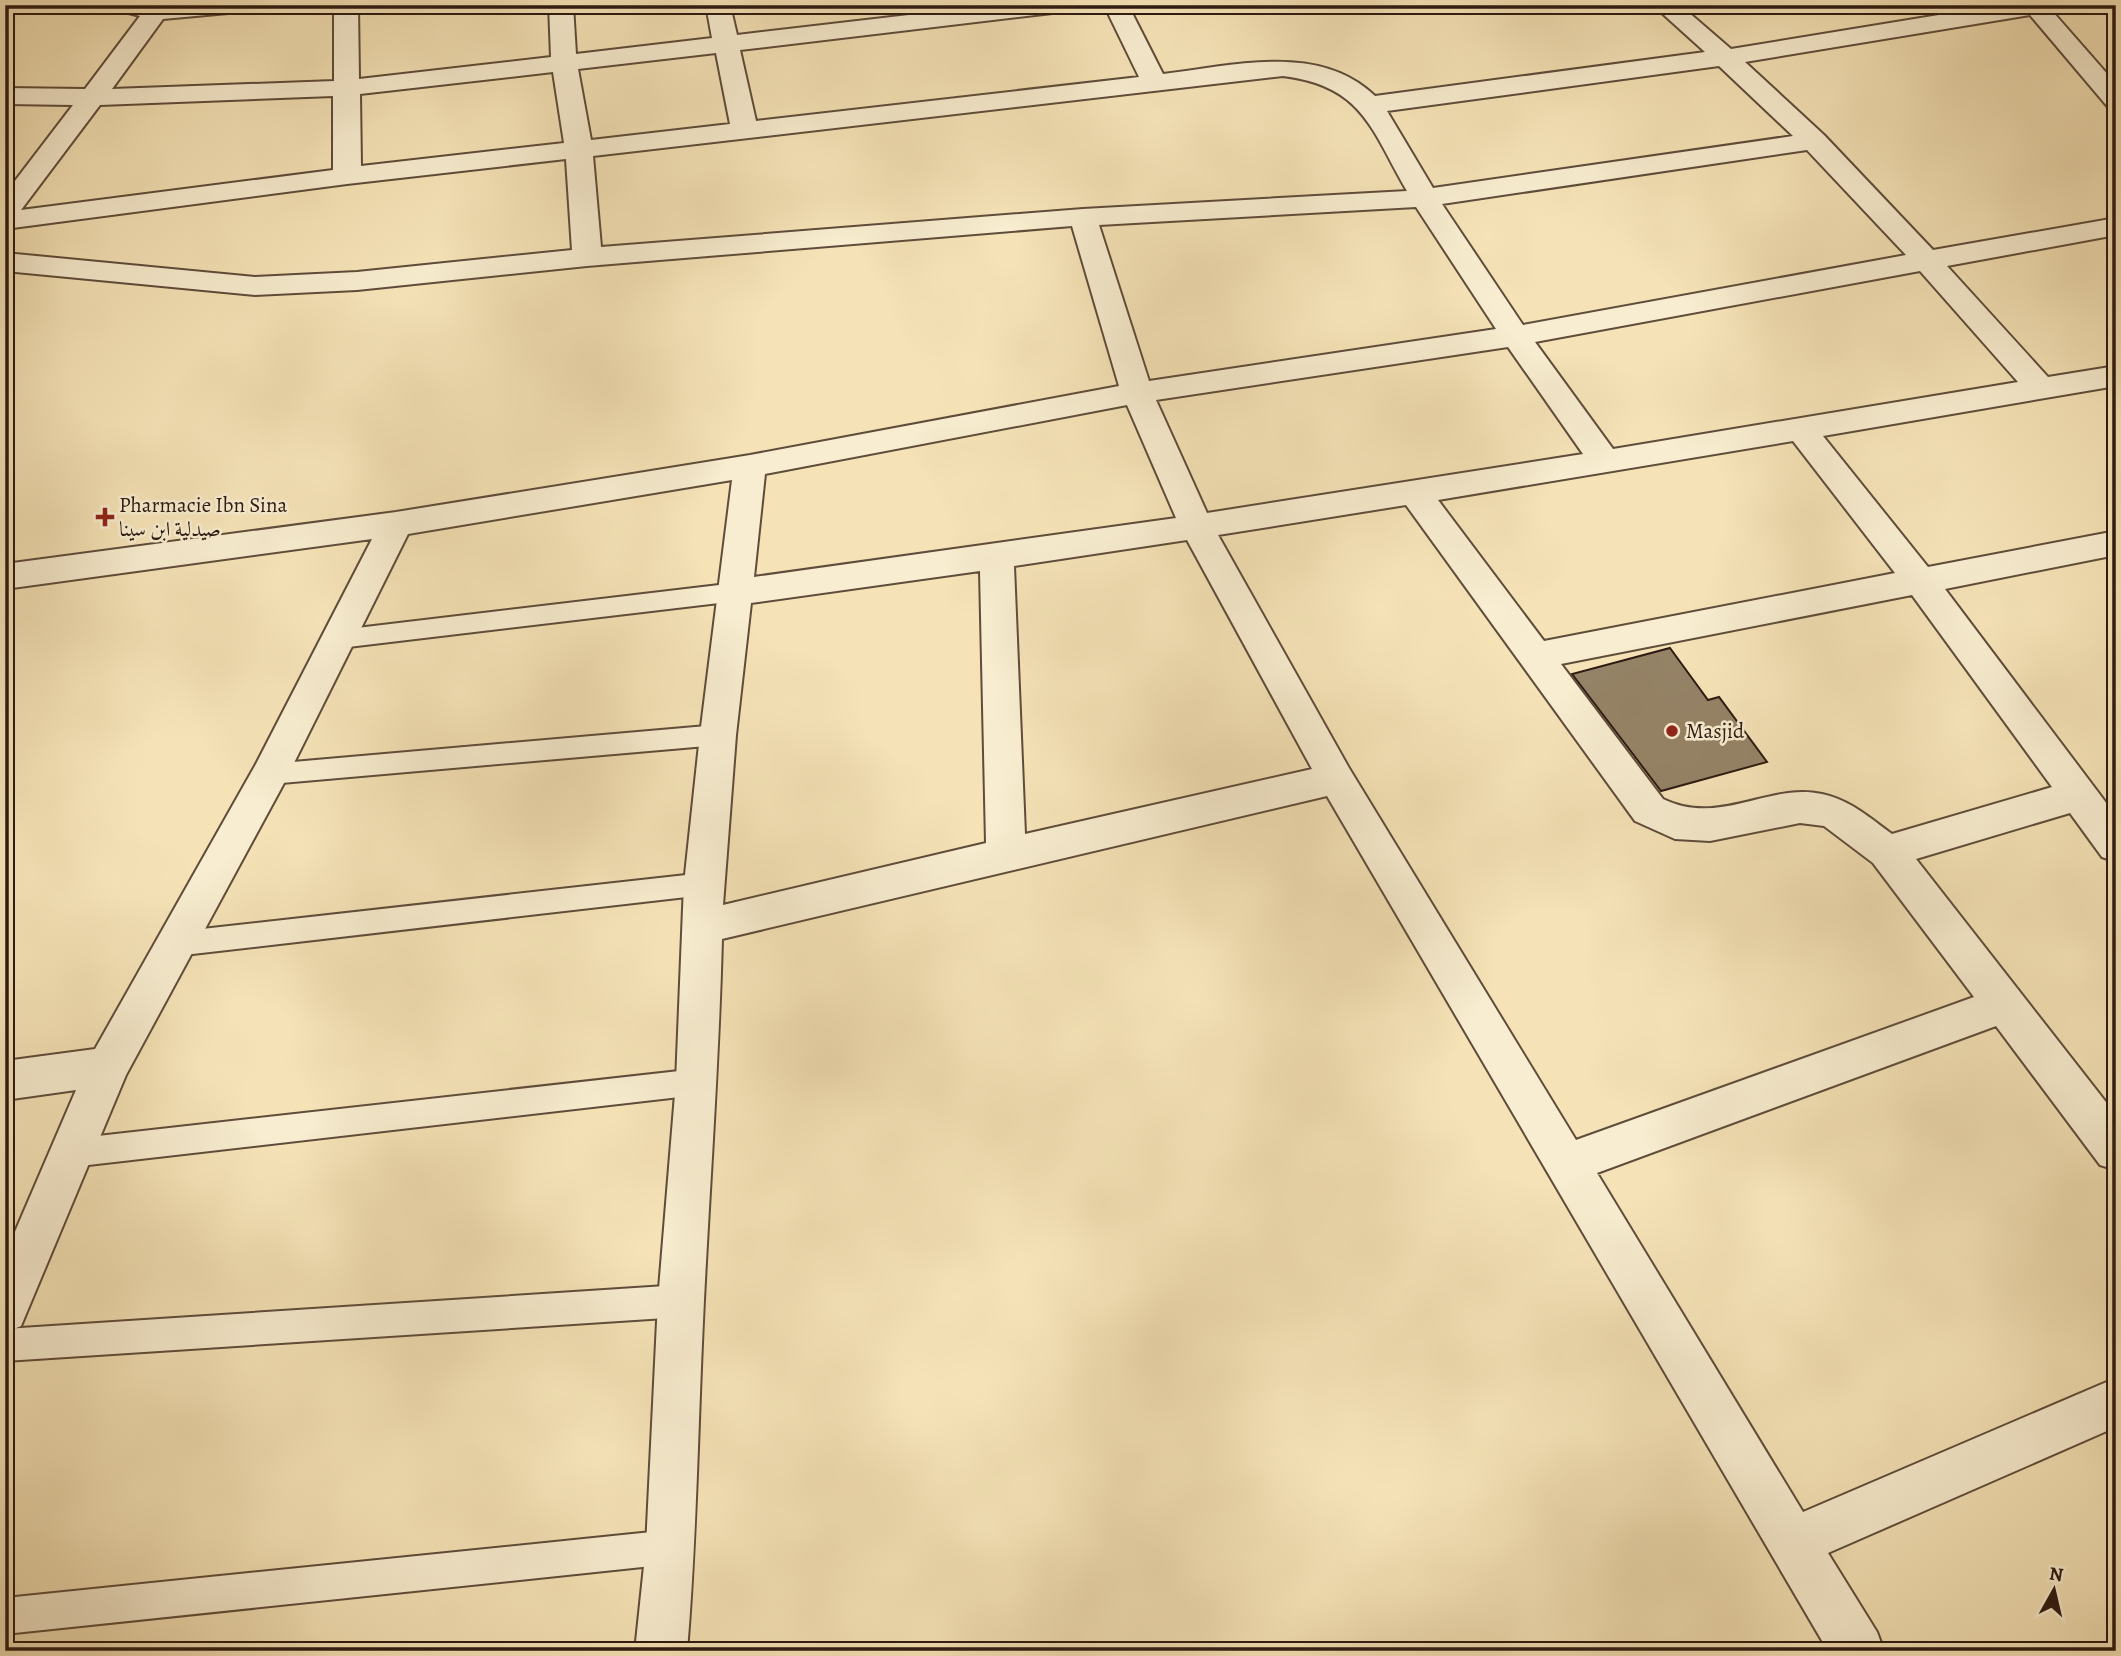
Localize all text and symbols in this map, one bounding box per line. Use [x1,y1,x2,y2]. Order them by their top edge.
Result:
place label: Pharmacie Ibn Sina صيدلية ابن سينا [119,491,288,543]
marker: Pharmacie Ibn Sina صيدلية ابن سينا [97,509,113,525]
place label: Masjid [1686,717,1745,745]
marker: Masjid [1664,723,1680,739]
north arrow [2020,1554,2090,1624]
text: N [2048,1560,2065,1588]

